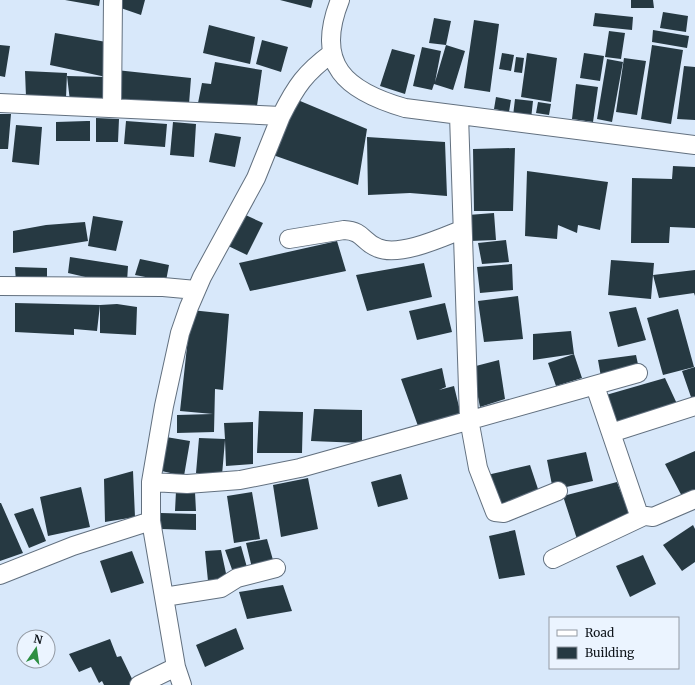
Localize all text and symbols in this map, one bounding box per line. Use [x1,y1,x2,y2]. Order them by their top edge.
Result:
legend [549,617,679,669]
text: Road [585,625,614,640]
north arrow [16,629,56,669]
text: N [32,631,44,647]
text: Building [585,645,635,660]

